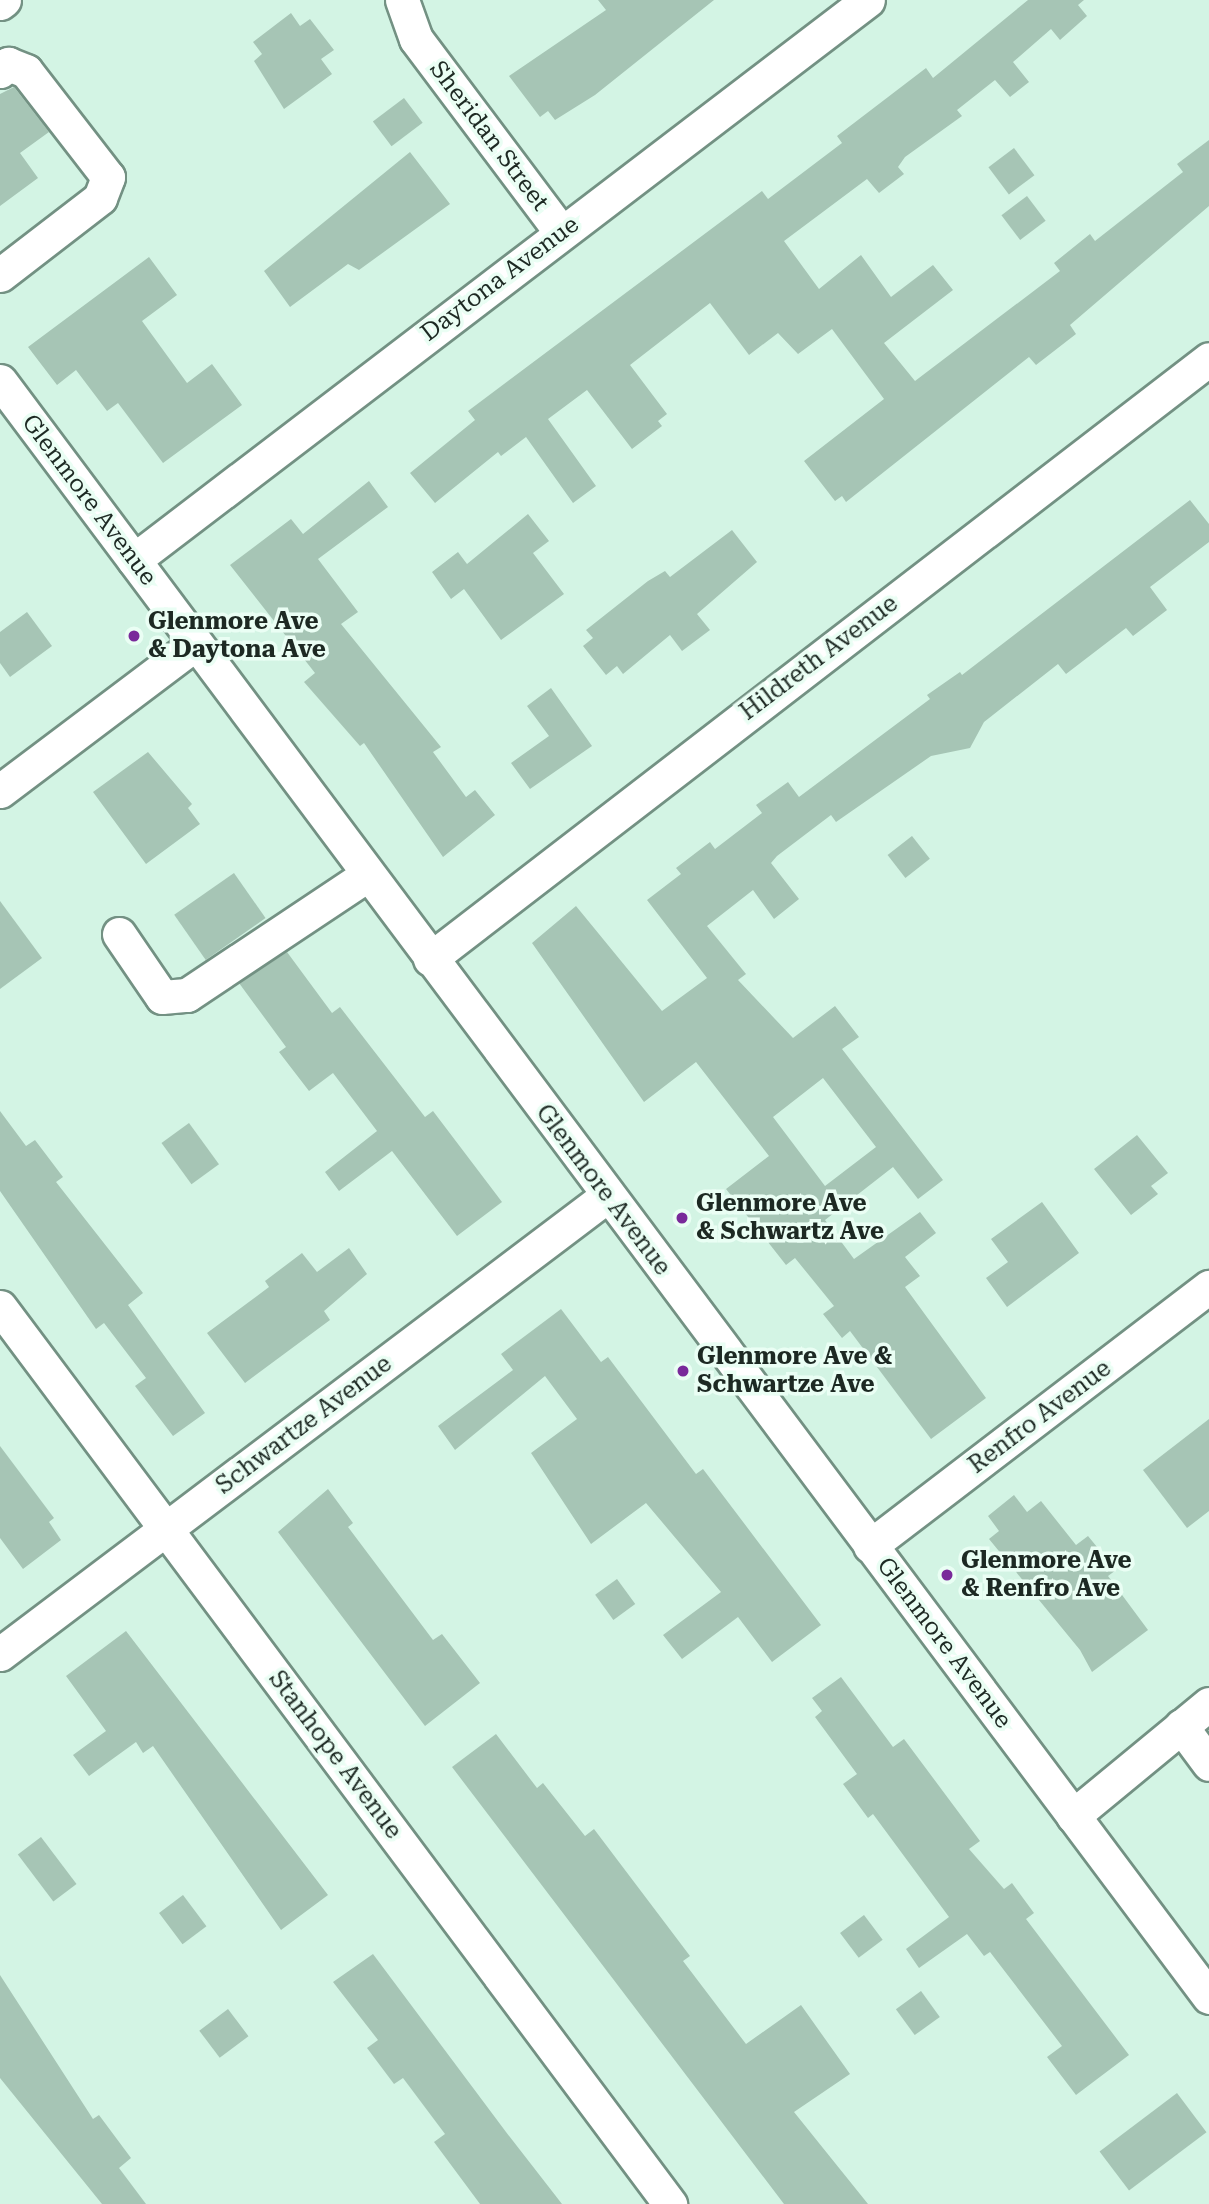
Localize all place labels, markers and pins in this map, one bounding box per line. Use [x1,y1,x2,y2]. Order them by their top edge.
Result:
place label: Glenmore Ave & Daytona Ave [148,608,326,664]
marker: Glenmore Ave & Daytona Ave [126,628,142,644]
place label: Glenmore Ave & Schwartz Ave [696,1190,884,1246]
marker: Glenmore Ave & Schwartz Ave [674,1210,690,1226]
place label: Glenmore Ave & Schwartze Ave [697,1343,892,1399]
marker: Glenmore Ave & Schwartze Ave [675,1363,691,1379]
place label: Glenmore Ave & Renfro Ave [961,1547,1132,1603]
marker: Glenmore Ave & Renfro Ave [939,1567,955,1583]

